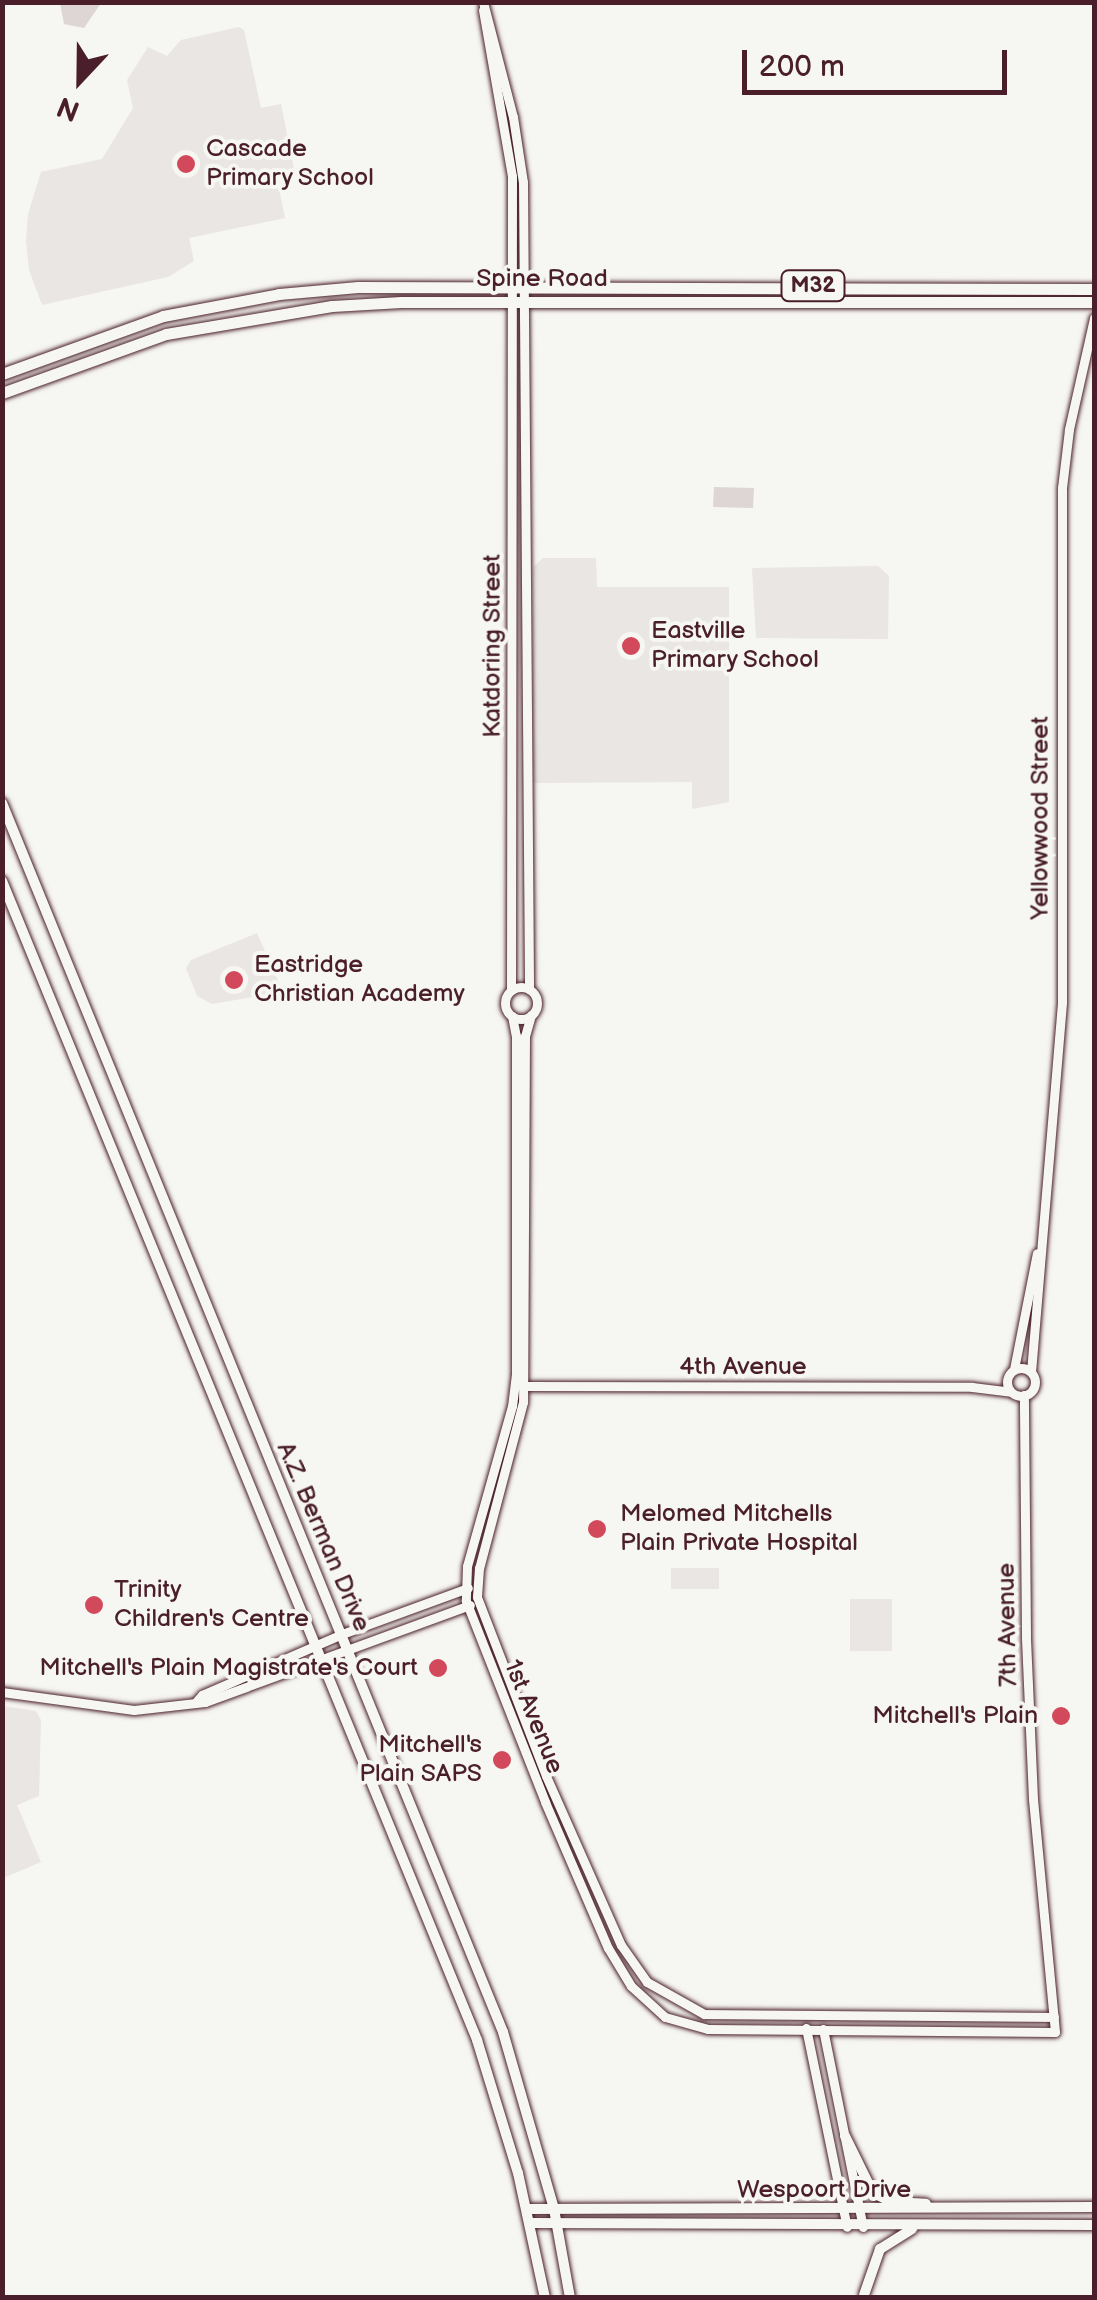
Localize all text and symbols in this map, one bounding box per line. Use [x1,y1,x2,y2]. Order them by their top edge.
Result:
north arrow [30,30,130,130]
scale bar [747,30,1012,92]
text: 200 m [759,49,845,85]
text: N [53,89,85,128]
place label: Cascade Primary School [206,135,376,194]
marker: Cascade Primary School [175,153,197,175]
street label: Spine Road [476,264,608,294]
road number: M32 [780,269,846,303]
street label: Katdoring Street [478,554,508,738]
place label: Eastville Primary School [651,617,821,676]
marker: Eastville Primary School [620,635,642,657]
street label: Yellowwood Street [1026,716,1056,920]
place label: Eastridge Christian Academy [254,951,465,1010]
marker: Eastridge Christian Academy [223,969,245,991]
street label: 4th Avenue [679,1352,807,1382]
street label: A.Z. Berman Drive [270,1438,376,1636]
place label: Melomed Mitchells Plain Private Hospital [620,1500,858,1559]
marker: Melomed Mitchells Plain Private Hospital [584,1516,610,1542]
street label: 7th Avenue [992,1563,1024,1687]
place label: Trinity Children's Centre [114,1576,309,1635]
marker: Trinity Children's Centre [83,1594,105,1616]
place label: Mitchell's Plain Magistrate's Court [39,1653,418,1683]
street label: 1st Avenue [497,1656,569,1778]
marker: Mitchell's Plain Magistrate's Court [427,1657,449,1679]
place label: Mitchell's Plain [872,1701,1038,1731]
marker: Mitchell's Plain [1048,1703,1074,1729]
place label: Mitchell's Plain SAPS [359,1731,482,1790]
marker: Mitchell's Plain SAPS [491,1749,513,1771]
street label: Wespoort Drive [737,2175,911,2205]

